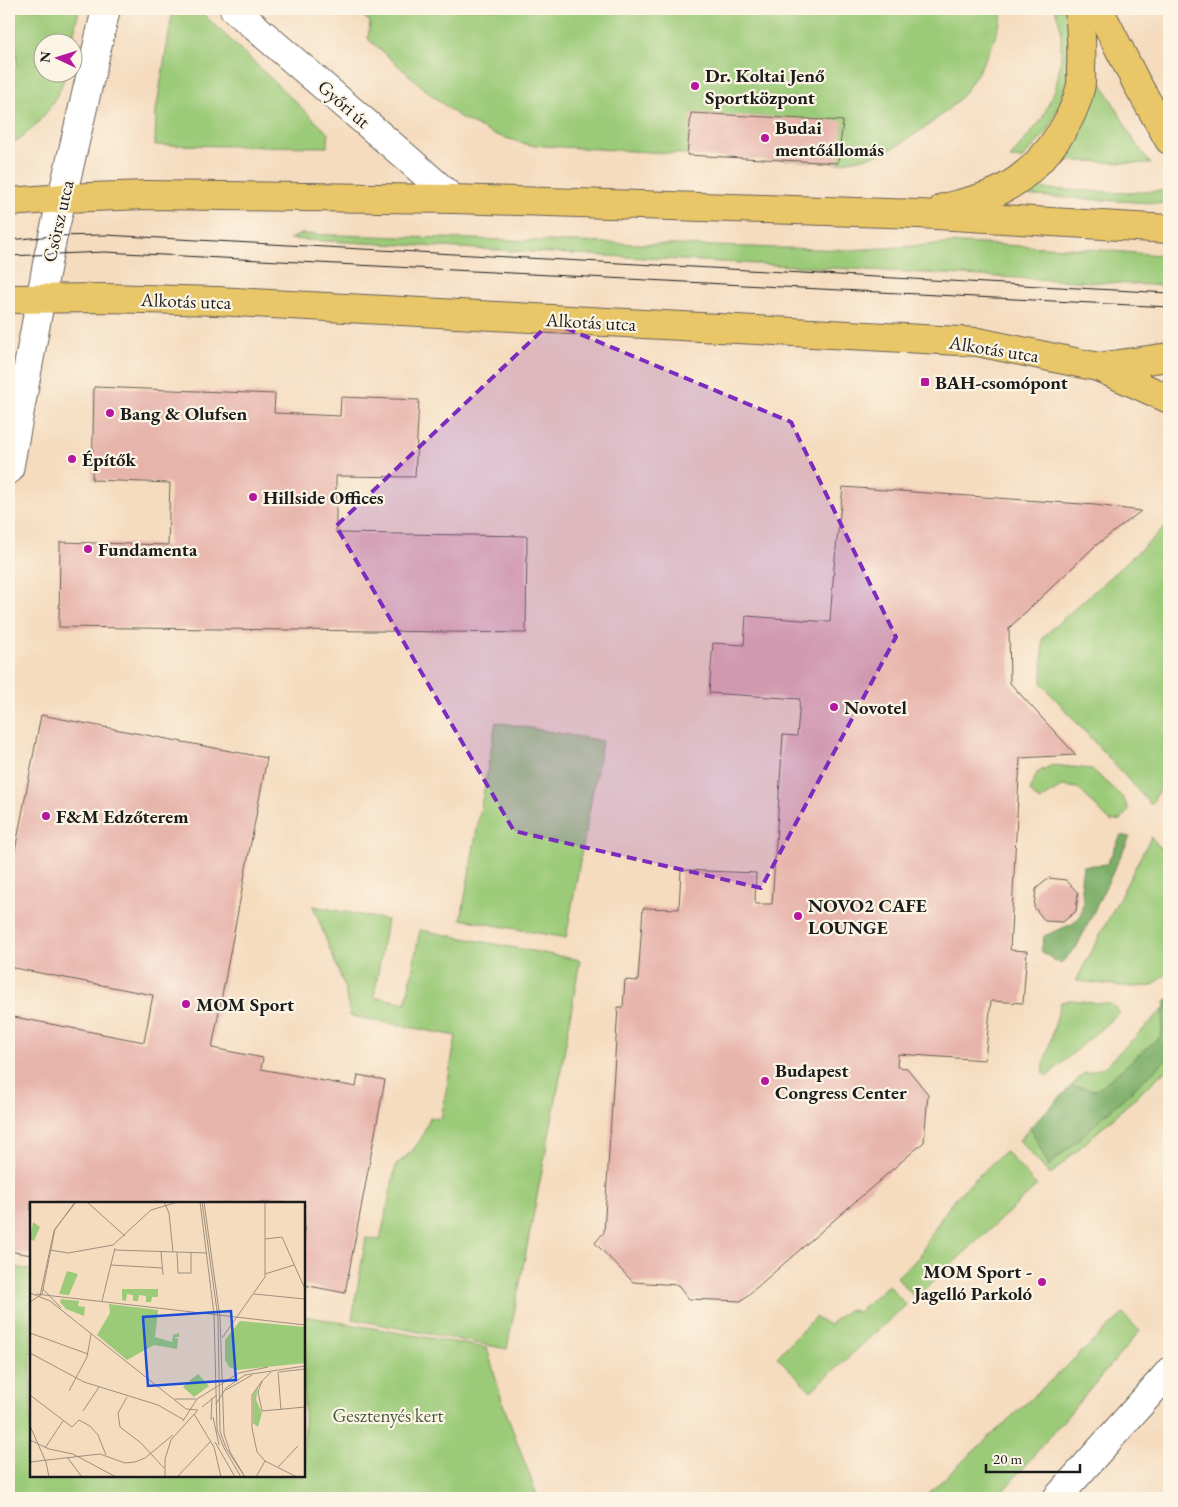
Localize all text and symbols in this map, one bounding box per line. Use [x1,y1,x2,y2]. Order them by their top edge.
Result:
north arrow [32,32,82,82]
text: N [36,50,54,63]
place label: Dr. Koltai Jenő Sportközpont [705,63,825,110]
street label: Győri út [312,74,376,134]
marker: Dr. Koltai Jenő Sportközpont [689,80,701,92]
place label: Budai mentőállomás [775,115,884,162]
marker: Budai mentőállomás [759,132,771,144]
street label: Csörsz utca [36,177,80,264]
street label: Alkotás utca [139,287,232,315]
street label: Alkotás utca [544,307,637,337]
street label: Alkotás utca [946,329,1041,368]
place label: BAH-csomópont [935,370,1068,395]
marker: BAH-csomópont [919,376,931,388]
place label: Bang & Olufsen [120,401,247,426]
marker: Bang & Olufsen [104,407,116,419]
place label: Építők [82,447,136,472]
marker: Építők [66,453,78,465]
place label: Hillside Offices [263,485,384,510]
marker: Hillside Offices [247,491,259,503]
place label: Fundamenta [98,537,198,562]
marker: Fundamenta [82,543,94,555]
place label: Novotel [844,695,907,720]
marker: Novotel [828,701,840,713]
place label: F&M Edzőterem [56,804,189,829]
marker: F&M Edzőterem [40,810,52,822]
place label: NOVO2 CAFE LOUNGE [808,893,927,940]
marker: NOVO2 CAFE LOUNGE [792,910,804,922]
place label: MOM Sport [196,992,294,1017]
marker: MOM Sport [180,998,192,1010]
place label: Budapest Congress Center [775,1058,907,1105]
marker: Budapest Congress Center [759,1075,771,1087]
inset map [30,1202,305,1477]
place label: MOM Sport - Jagelló Parkoló [912,1259,1032,1306]
marker: MOM Sport - Jagelló Parkoló [1036,1276,1048,1288]
park label: Gesztenyés kert [332,1403,444,1428]
scale bar [986,1442,1079,1474]
text: 20 m [993,1449,1022,1468]

